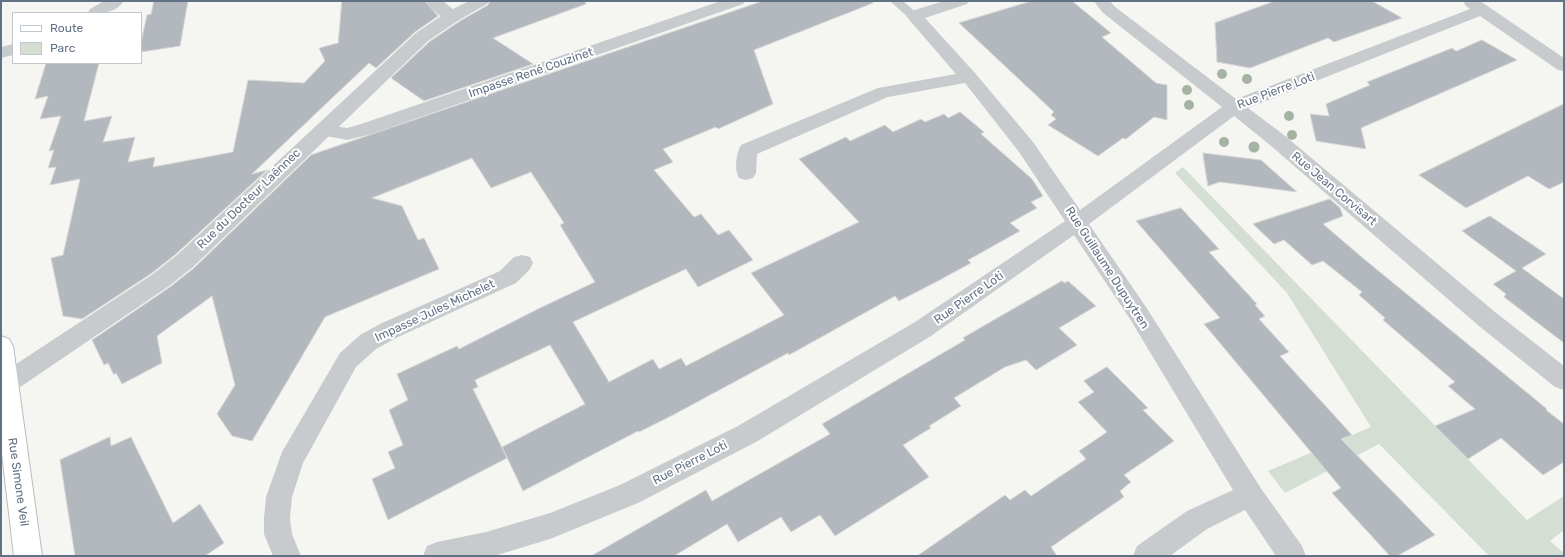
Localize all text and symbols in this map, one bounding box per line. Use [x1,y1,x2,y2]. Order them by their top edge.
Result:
legend [12,12,142,64]
text: Route [50,21,83,35]
text: Parc [50,41,75,55]
street label: Impasse René Couzinet [467,45,595,101]
street label: Rue Pierre Loti [1235,70,1317,112]
street label: Rue du Docteur Laënnec [194,146,304,252]
street label: Rue Jean Corvisart [1288,149,1380,229]
street label: Rue Guillaume Dupuytren [1062,204,1152,332]
street label: Rue Pierre Loti [931,269,1007,327]
street label: Impasse Jules Michelet [373,277,497,345]
street label: Rue Simone Veil [5,437,31,527]
street label: Rue Pierre Loti [650,438,730,488]

